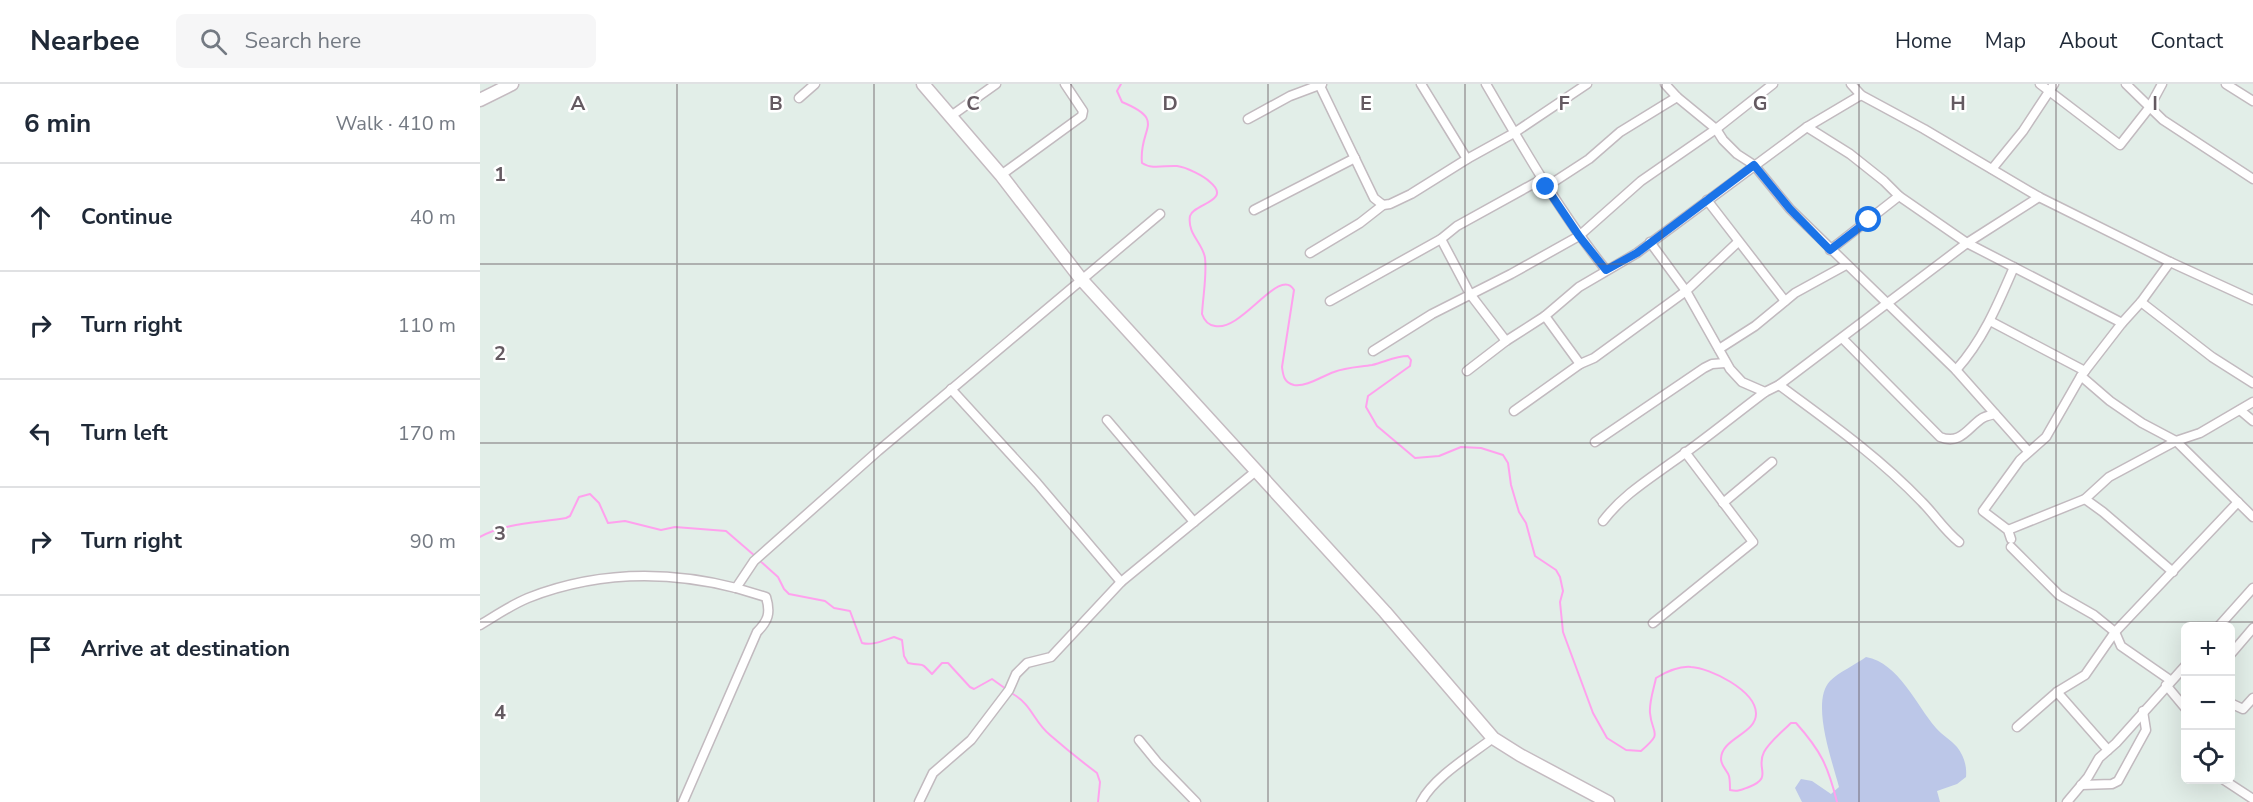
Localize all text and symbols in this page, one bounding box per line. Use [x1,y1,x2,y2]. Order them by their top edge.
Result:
search box [176,14,596,68]
text: Nearbee [30,22,140,60]
icon: search [197,25,230,58]
text: Search here [245,26,361,56]
text: Home [1895,27,1952,55]
text: Map [1985,27,2026,55]
text: About [2059,27,2117,55]
text: Contact [2150,27,2223,55]
text: A [571,90,586,117]
text: B [769,90,783,117]
text: C [966,90,980,117]
text: D [1162,90,1178,117]
text: E [1360,90,1372,117]
text: F [1558,90,1570,117]
text: G [1753,90,1767,117]
text: H [1950,90,1966,117]
text: I [2152,90,2158,117]
text: 6 min [24,106,91,141]
text: Walk · 410 m [336,110,456,137]
text: 1 [494,161,506,188]
route end [1532,173,1558,199]
icon: ahead [24,201,57,234]
text: Continue [81,202,172,232]
text: 40 m [410,204,456,231]
route start [1855,206,1881,232]
icon: right [24,309,57,342]
text: Turn right [81,310,182,340]
text: 110 m [398,312,456,339]
text: 2 [494,340,506,367]
icon: left [24,417,57,450]
text: Turn left [81,418,168,448]
text: 170 m [398,420,456,447]
text: 3 [494,520,506,547]
icon: right [24,525,57,558]
text: Turn right [81,526,182,556]
text: 90 m [410,528,456,555]
map controls [2181,622,2235,784]
button: + [2181,622,2235,676]
icon: arrive [24,633,57,666]
text: Arrive at destination [81,634,290,664]
button: − [2181,676,2235,730]
text: 4 [494,699,506,726]
button: locate [2181,730,2235,784]

